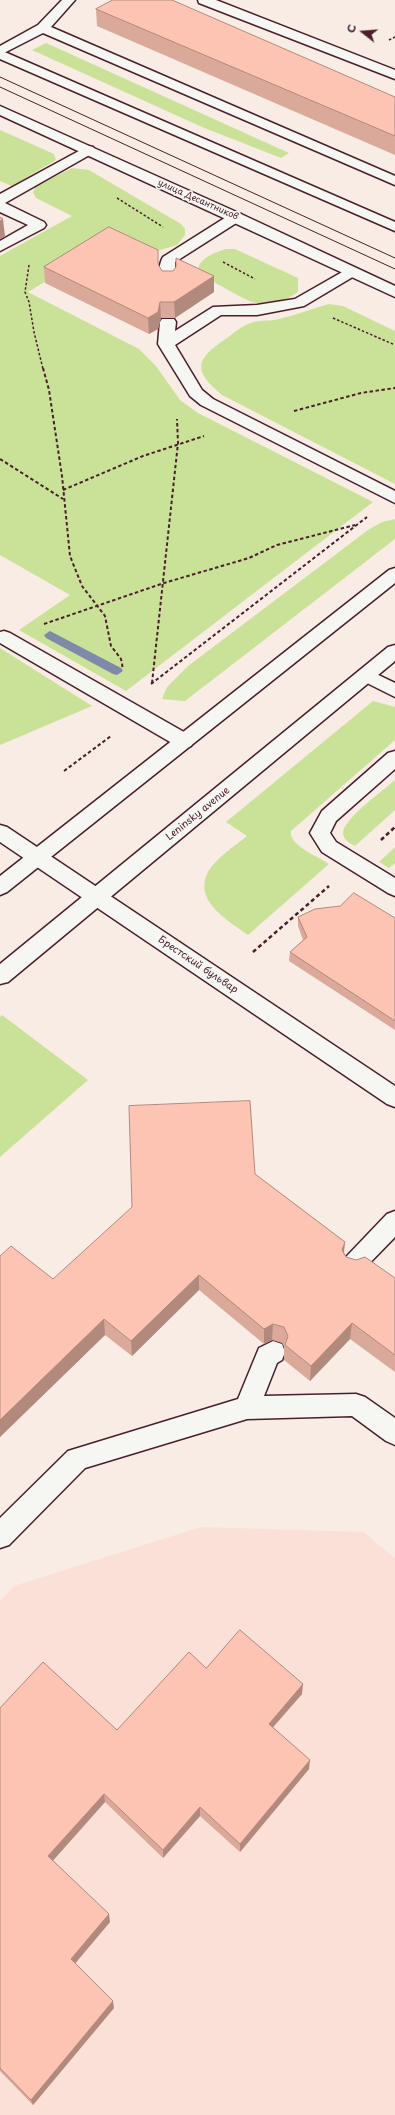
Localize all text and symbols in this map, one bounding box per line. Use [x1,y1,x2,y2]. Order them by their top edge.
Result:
north arrow [343,12,383,52]
text: С [342,22,360,35]
street label: улица Десантников [156,177,240,223]
street label: Leninsky avenue [164,785,232,843]
street label: Брестский бульвар [156,934,240,996]

